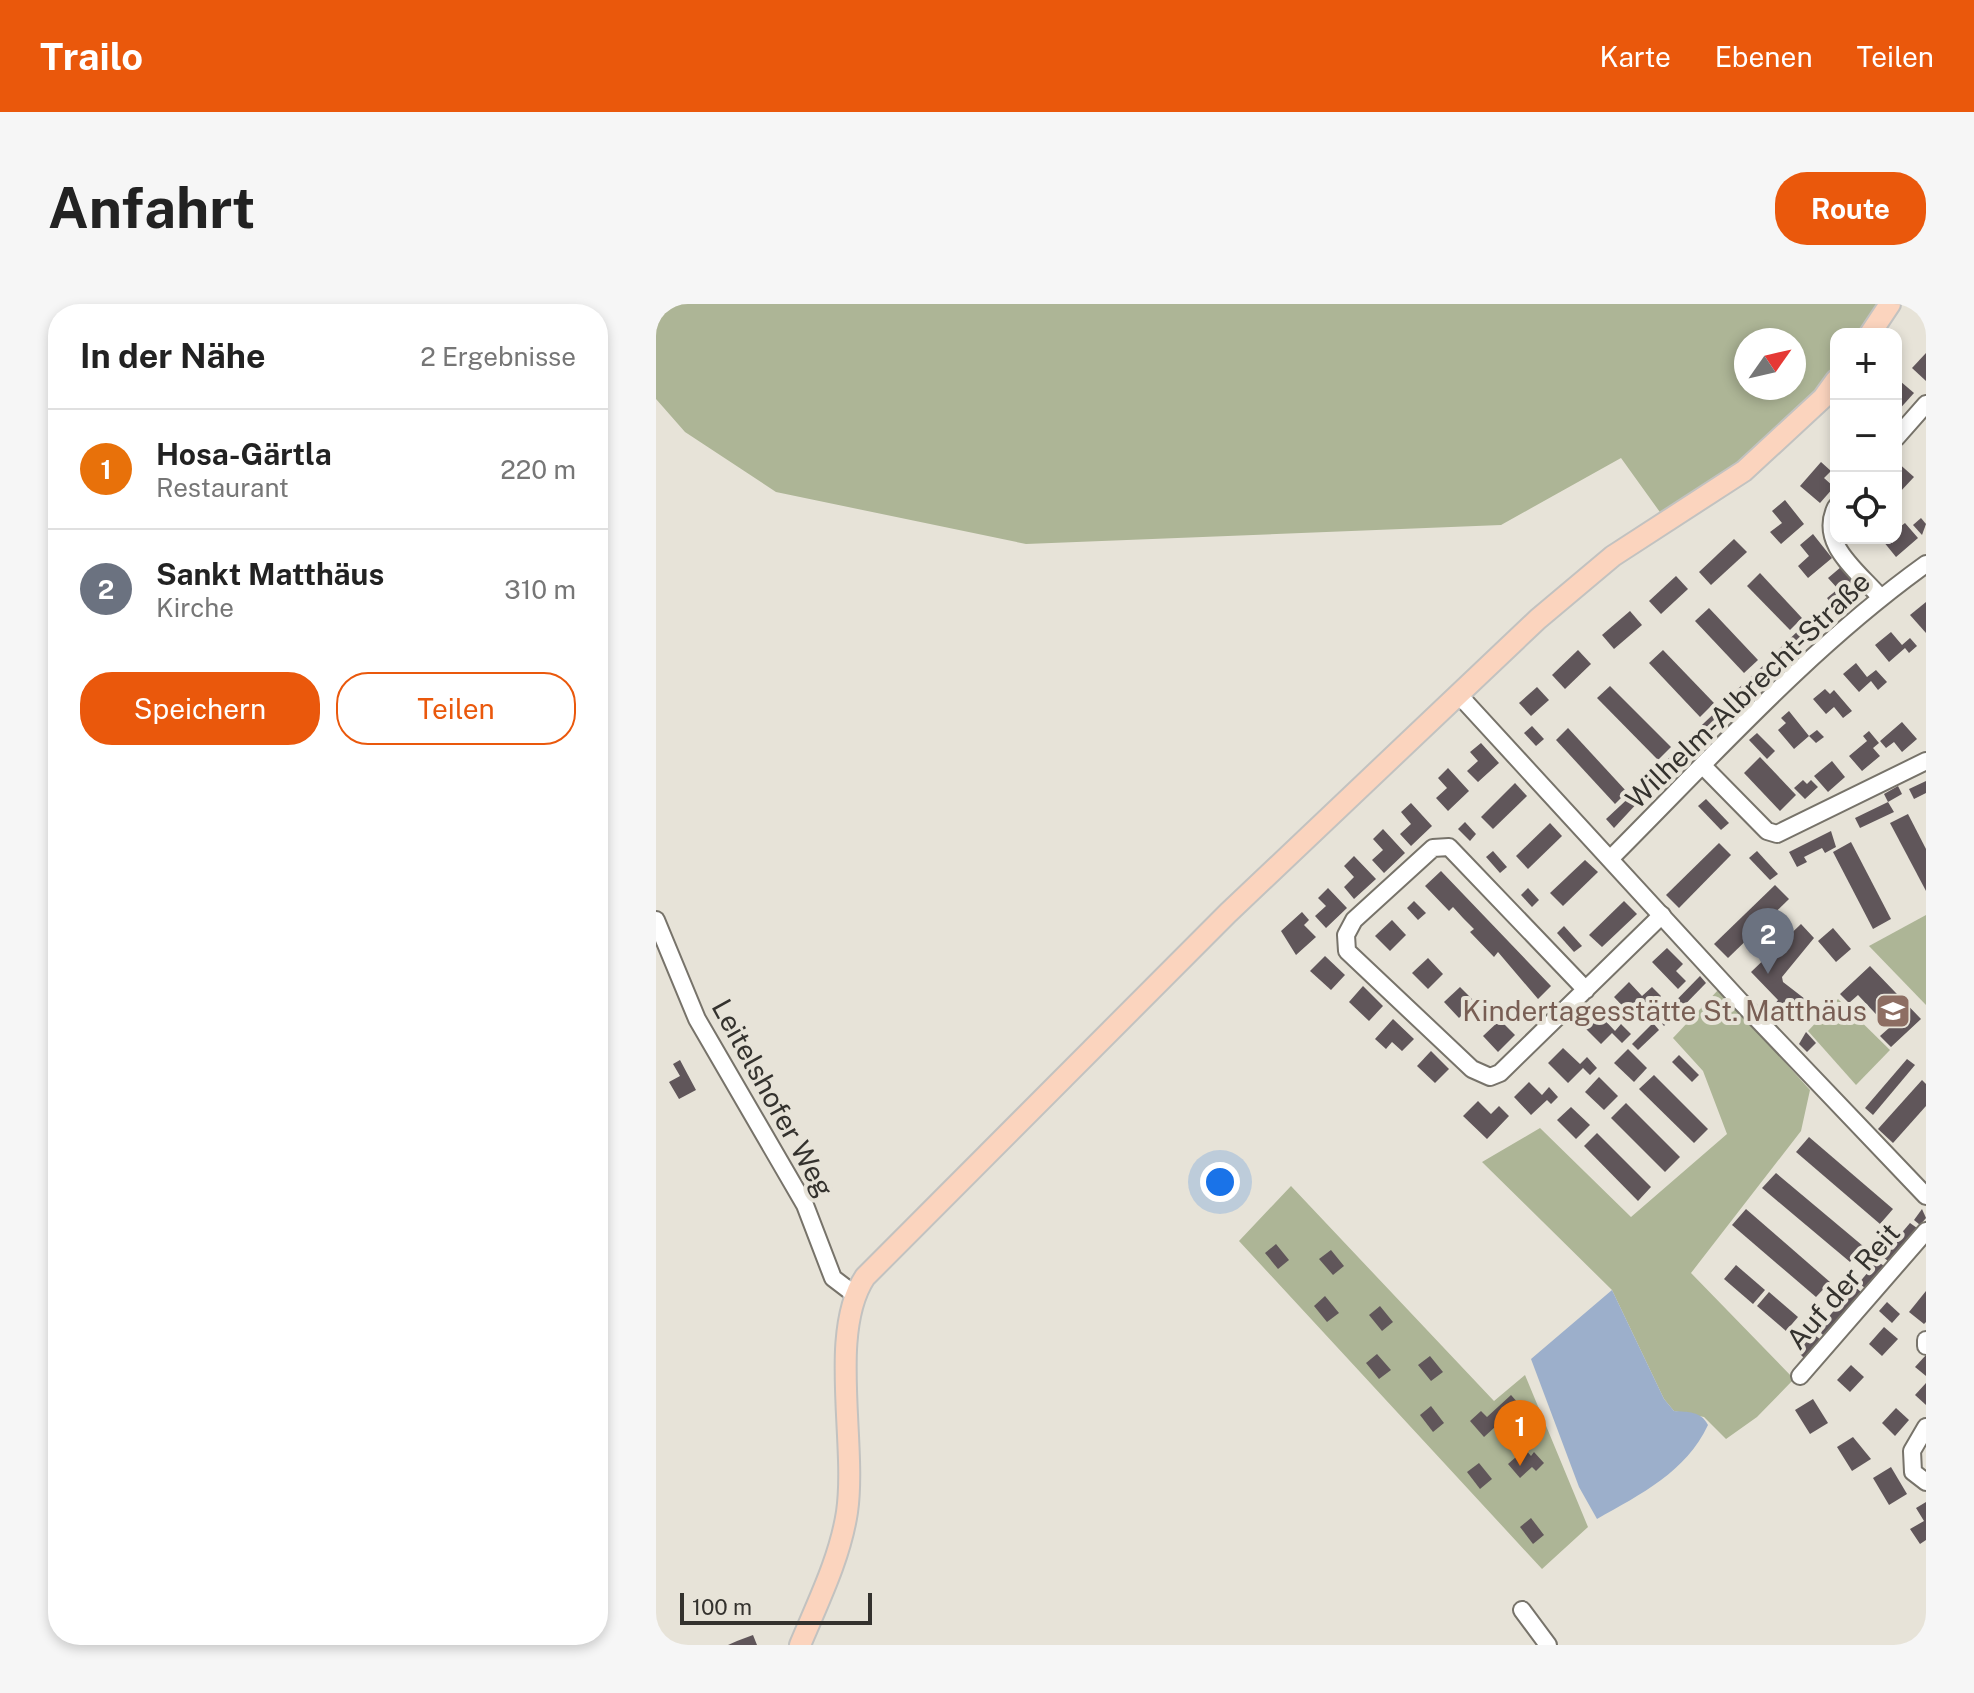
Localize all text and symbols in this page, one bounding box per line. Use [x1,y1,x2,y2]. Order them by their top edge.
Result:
text: Trailo [40,34,143,79]
text: Karte [1600,40,1671,73]
text: Ebenen [1715,40,1813,73]
text: Teilen [1857,40,1934,73]
button: Route [1775,172,1926,245]
text: Anfahrt [48,175,255,241]
north arrow [1734,328,1806,400]
map controls [1830,328,1902,544]
button: + [1830,328,1902,400]
text: In der Nähe [80,336,266,376]
text: 2 Ergebnisse [420,341,576,372]
button: − [1830,400,1902,472]
text: Hosa-Gärtla [156,436,332,472]
text: 1 [100,454,112,485]
text: 220 m [500,454,576,485]
text: Restaurant [156,472,289,503]
button: locate [1830,472,1902,544]
text: Sankt Matthäus [156,556,384,592]
street label: Wilhelm-Albrecht-Straße [1619,564,1876,815]
text: 2 [98,574,114,605]
text: 310 m [504,574,576,605]
text: Kirche [156,592,234,623]
button: Speichern [80,672,320,745]
button: Teilen [336,672,576,745]
pin: 2 [1742,908,1794,974]
school or university icon: Kindertagesstätte St. Matthäus [1874,992,1912,1030]
street label: Leitelshofer Weg [705,993,841,1202]
place label: Kindertagesstätte St. Matthäus [1462,994,1867,1027]
your location [1200,1162,1240,1202]
street label: Auf der Reit [1779,1216,1906,1355]
pin: 1 [1494,1400,1546,1466]
scale bar [680,1589,872,1625]
text: 100 m [692,1594,752,1620]

